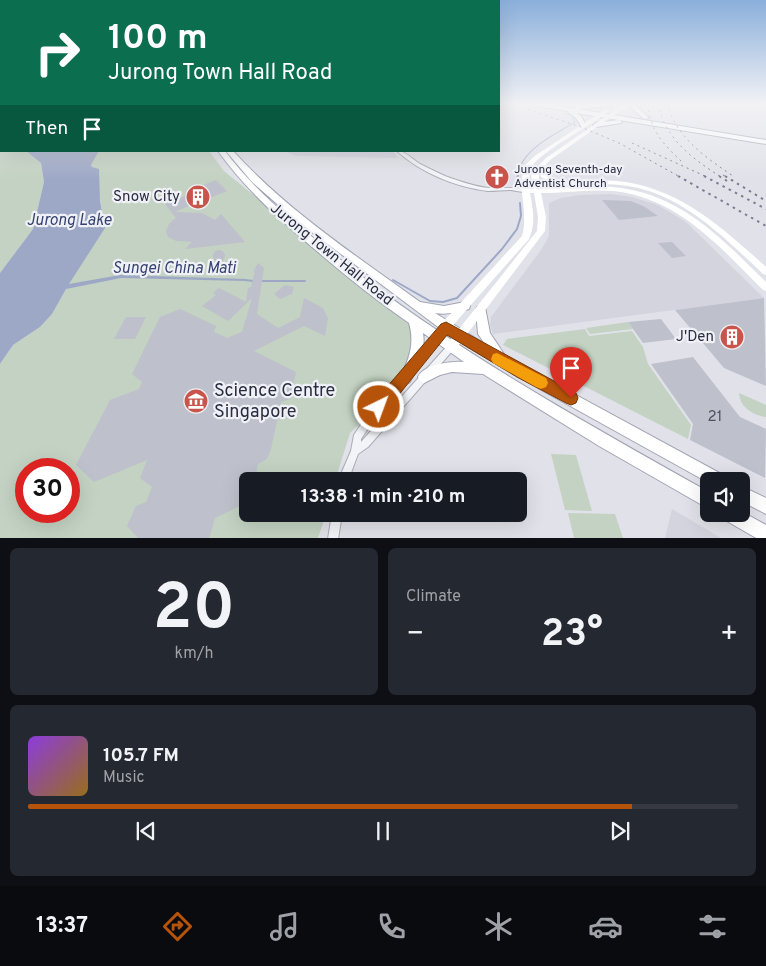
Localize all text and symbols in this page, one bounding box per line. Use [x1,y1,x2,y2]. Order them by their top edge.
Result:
text: 100 m [108,17,208,61]
icon: right [25,20,90,85]
text: Jurong Town Hall Road [108,60,332,87]
icon: arrive [78,115,106,143]
text: Then [25,117,68,141]
place label: Jurong Seventh-day Adventist Church [514,162,623,192]
church icon: Jurong Seventh-day Adventist Church [484,164,510,190]
building icon: Snow City [185,184,211,210]
place label: Snow City [113,188,180,207]
street label: Jurong Town Hall Road [266,200,396,310]
water label: Jurong Lake [27,211,112,231]
water label: Sungei China Mati [112,259,237,279]
building icon: J'Den [719,324,745,350]
place label: J'Den [676,328,714,347]
pin [550,347,592,398]
icon: arrive [557,354,585,382]
place label: Science Centre Singapore [214,380,335,424]
position arrow [352,380,404,432]
museum icon: Science Centre Singapore [183,388,209,414]
house number: 21 [708,408,722,427]
speed limit sign: 30 [15,458,80,523]
map controls [700,472,750,522]
button: sound [700,472,750,522]
text: 13:38 · 1 min · 210 m [301,485,465,509]
text: 20 [153,570,235,652]
text: Climate [406,587,461,607]
text: 23° [541,611,603,660]
text: − [406,617,424,653]
text: + [720,617,738,653]
text: km/h [175,644,213,664]
text: 105.7 FM [103,744,179,768]
text: Music [103,768,144,788]
icon: previous [132,817,160,845]
icon: pause [369,817,397,845]
icon: next [606,817,634,845]
icon: directions [160,909,195,944]
icon: music [267,909,302,944]
icon: phone [374,909,409,944]
icon: climate [481,909,516,944]
icon: car [588,909,623,944]
icon: filters [695,909,730,944]
text: 13:37 [36,913,88,940]

